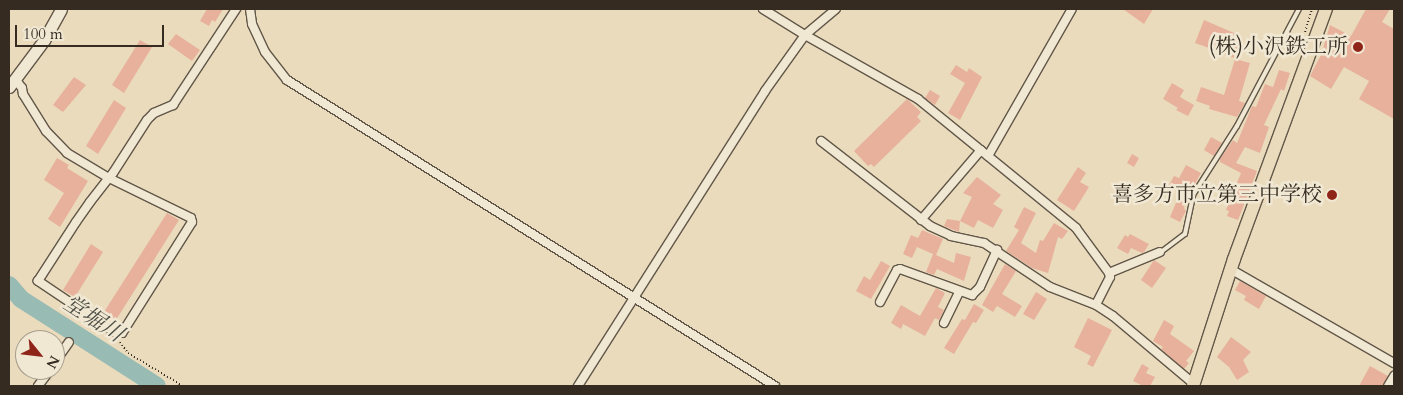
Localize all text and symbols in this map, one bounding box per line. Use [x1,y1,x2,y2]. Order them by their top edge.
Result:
scale bar [18,15,166,47]
text: 100 m [23,24,63,44]
place label: (株)小沢鉄工所 [1209,34,1348,60]
marker: (株)小沢鉄工所 [1352,41,1364,53]
place label: 喜多方市立第三中学校 [1112,182,1322,208]
marker: 喜多方市立第三中学校 [1326,189,1338,201]
water label: 堂堀川 [58,290,128,348]
north arrow [15,330,65,380]
text: N [41,352,64,372]

